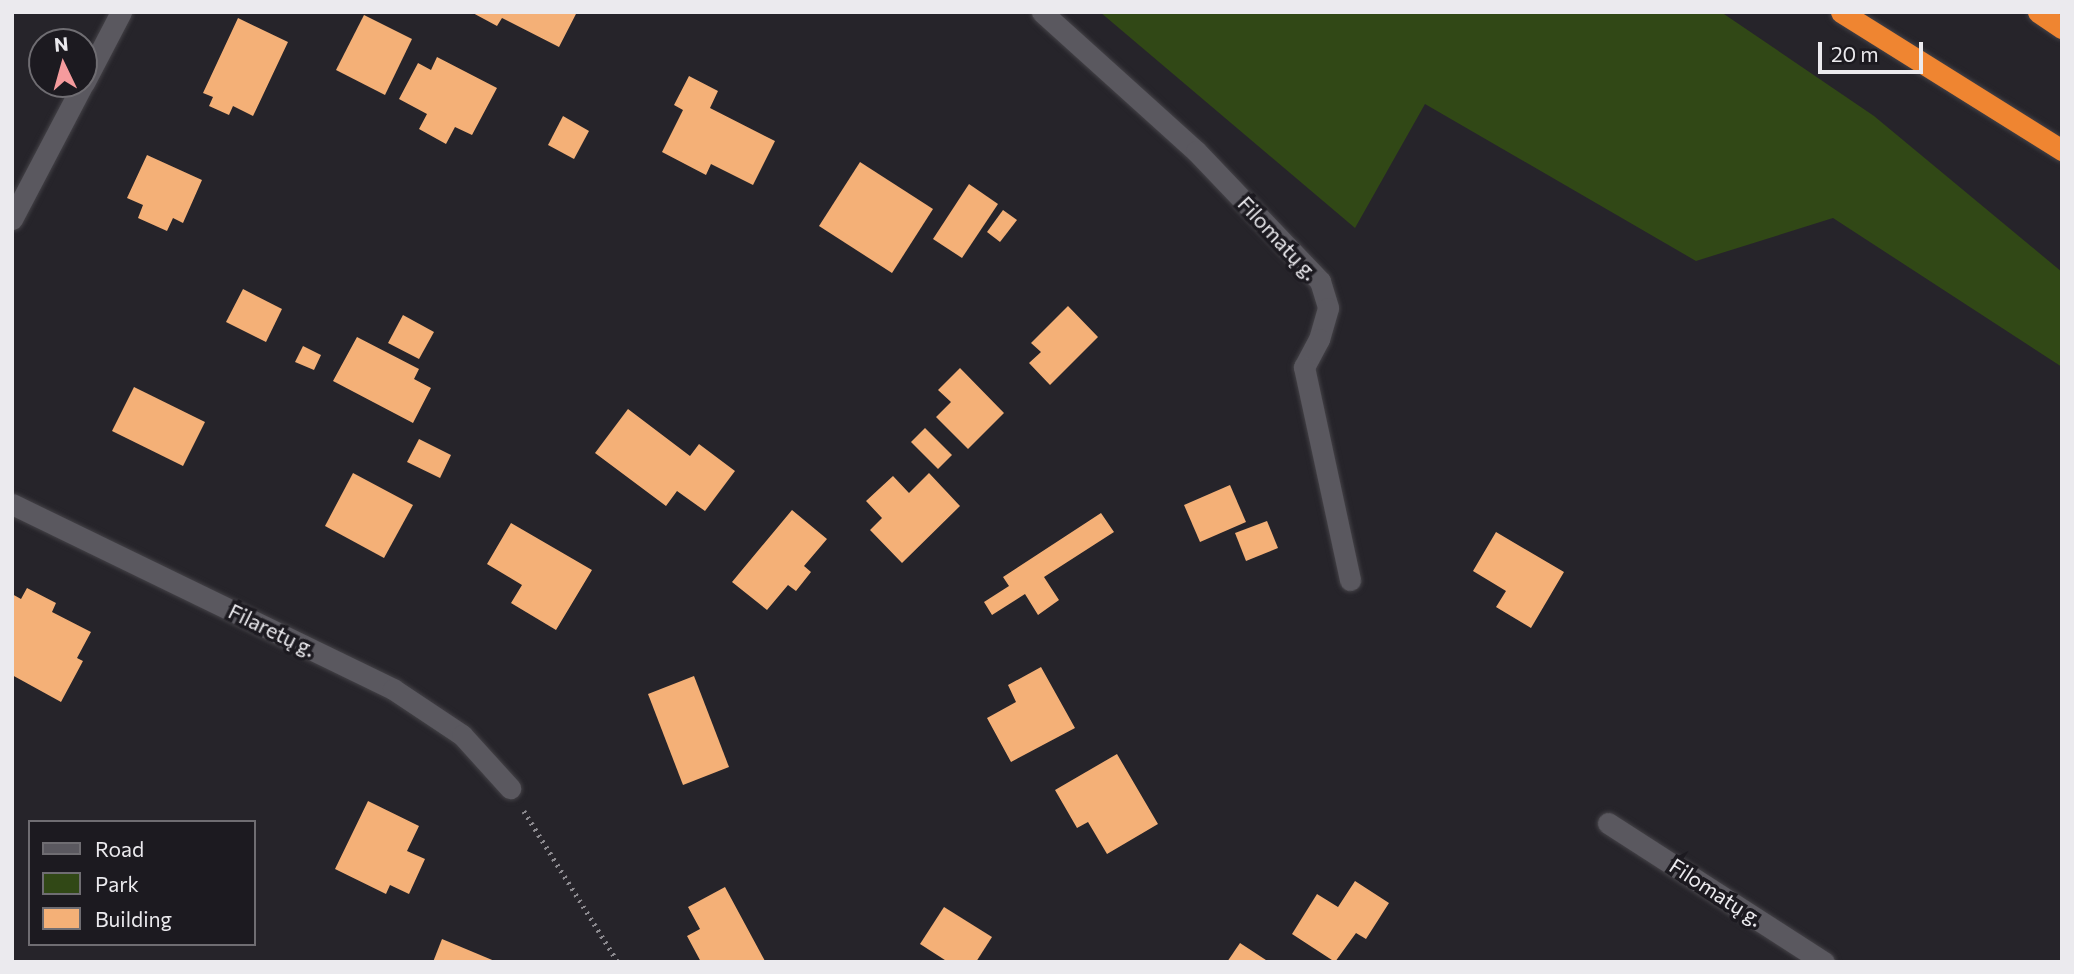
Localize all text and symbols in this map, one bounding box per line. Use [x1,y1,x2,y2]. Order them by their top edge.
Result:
north arrow [28,28,98,98]
scale bar [1822,28,1927,72]
text: N [53,31,69,56]
text: 20 m [1831,41,1879,66]
street label: Filomatų g. [1233,191,1323,285]
street label: Filaretų g. [224,598,320,662]
legend [28,820,256,946]
text: Road [95,836,144,861]
street label: Filomatų g. [1665,853,1767,931]
text: Park [95,871,139,896]
text: Building [95,906,172,931]

